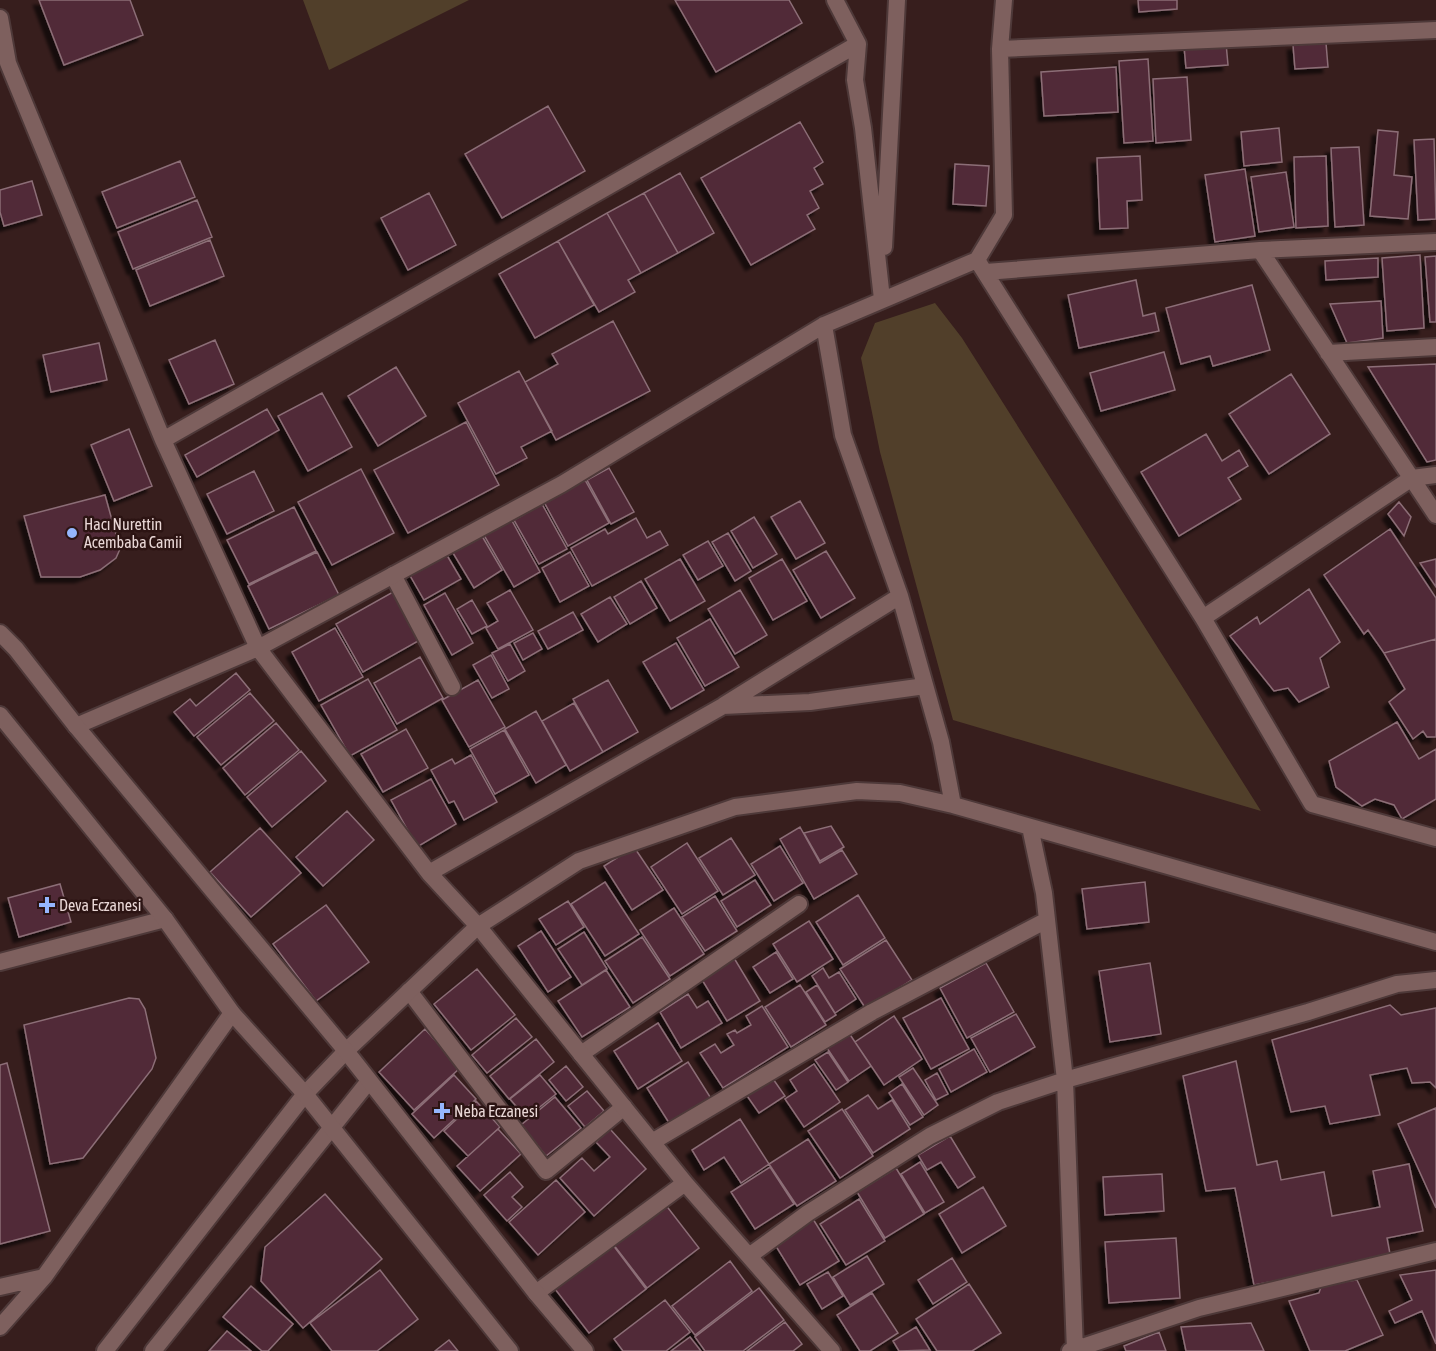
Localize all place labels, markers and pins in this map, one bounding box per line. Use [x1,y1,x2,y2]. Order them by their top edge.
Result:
place label: Hacı Nurettin Acembaba Camii [84,515,182,551]
marker: Hacı Nurettin Acembaba Camii [65,526,79,540]
place label: Deva Eczanesi [59,896,141,914]
marker: Deva Eczanesi [40,898,54,912]
place label: Neba Eczanesi [454,1102,538,1120]
marker: Neba Eczanesi [435,1104,449,1118]

